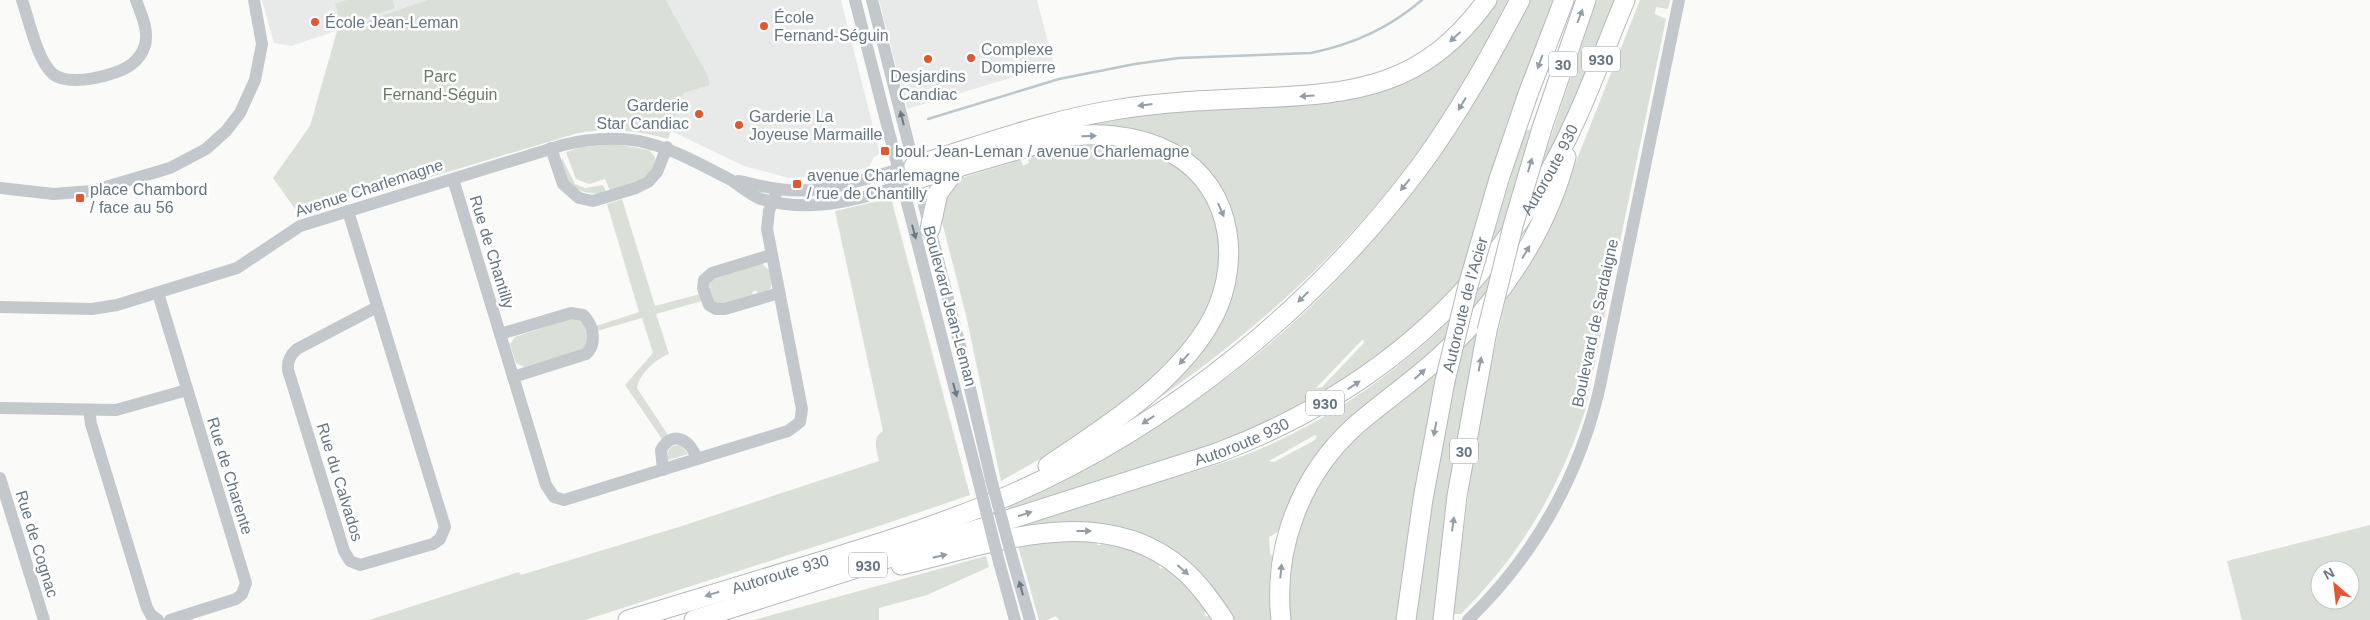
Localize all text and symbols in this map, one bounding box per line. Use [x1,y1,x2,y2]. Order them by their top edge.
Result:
place label: École Fernand-Séguin [774,8,889,44]
one-way arrow [1576,8,1584,23]
place label: École Jean-Leman [325,13,458,31]
marker: École Jean-Leman [309,16,321,28]
marker: École Fernand-Séguin [758,20,770,32]
one-way arrow [1449,31,1461,43]
place label: Complexe Dompierre [981,41,1056,76]
road number: 930 [1582,46,1620,72]
marker: Complexe Dompierre [965,52,977,64]
road number: 30 [1549,52,1577,76]
marker: Desjardins Candiac [922,53,934,65]
one-way arrow [1536,55,1544,70]
park label: Parc Fernand-Séguin [383,68,497,103]
place label: Desjardins Candiac [890,68,966,103]
one-way arrow [1299,92,1315,100]
place label: Garderie Star Candiac [597,97,689,132]
one-way arrow [1457,97,1467,110]
one-way arrow [1137,101,1153,109]
marker: Garderie Star Candiac [693,108,705,120]
place label: Garderie La Joyeuse Marmaille [749,108,882,143]
one-way arrow [898,111,906,126]
marker: Garderie La Joyeuse Marmaille [733,119,745,131]
street label: Autoroute 930 [1517,121,1581,218]
one-way arrow [1081,131,1097,139]
place label: boul. Jean-Leman / avenue Charlemagne [895,143,1190,160]
marker: boul. Jean-Leman / avenue Charlemagne [879,145,891,157]
street label: Avenue Charlemagne [293,156,445,220]
one-way arrow [1527,158,1535,173]
place label: avenue Charlemagne / rue de Chantilly [807,167,960,202]
marker: avenue Charlemagne / rue de Chantilly [791,178,803,190]
one-way arrow [1399,179,1410,192]
place label: place Chambord / face au 56 [90,181,207,216]
marker: place Chambord / face au 56 [74,192,86,204]
street label: Rue de Chantilly [467,193,517,311]
one-way arrow [1217,203,1225,217]
street label: Boulevard Jean-Leman [920,224,980,388]
one-way arrow [910,225,918,240]
street label: Autoroute de l'Acier [1439,234,1491,374]
street label: Boulevard de Sardaigne [1569,237,1621,409]
one-way arrow [1522,246,1531,259]
one-way arrow [1297,291,1309,303]
one-way arrow [1178,352,1190,364]
one-way arrow [1476,356,1484,372]
one-way arrow [1414,369,1426,380]
one-way arrow [1348,380,1361,390]
one-way arrow [951,382,959,397]
road number: 930 [1306,390,1344,416]
street label: Autoroute 930 [1192,414,1292,468]
street label: Rue de Charente [204,415,256,537]
one-way arrow [1142,415,1155,425]
street label: Rue du Calvados [314,421,366,543]
one-way arrow [1431,421,1439,437]
road number: 30 [1450,438,1478,464]
street label: Rue de Cognac [13,488,61,600]
one-way arrow [1018,509,1033,517]
one-way arrow [1449,516,1457,532]
one-way arrow [1076,527,1092,535]
street label: Autoroute 930 [730,551,831,597]
road number: 930 [849,552,887,578]
one-way arrow [933,552,948,560]
north arrow [2310,560,2360,610]
one-way arrow [1277,563,1285,579]
one-way arrow [1176,564,1189,575]
text: N [2321,564,2337,583]
one-way arrow [1016,581,1024,596]
one-way arrow [704,591,719,599]

